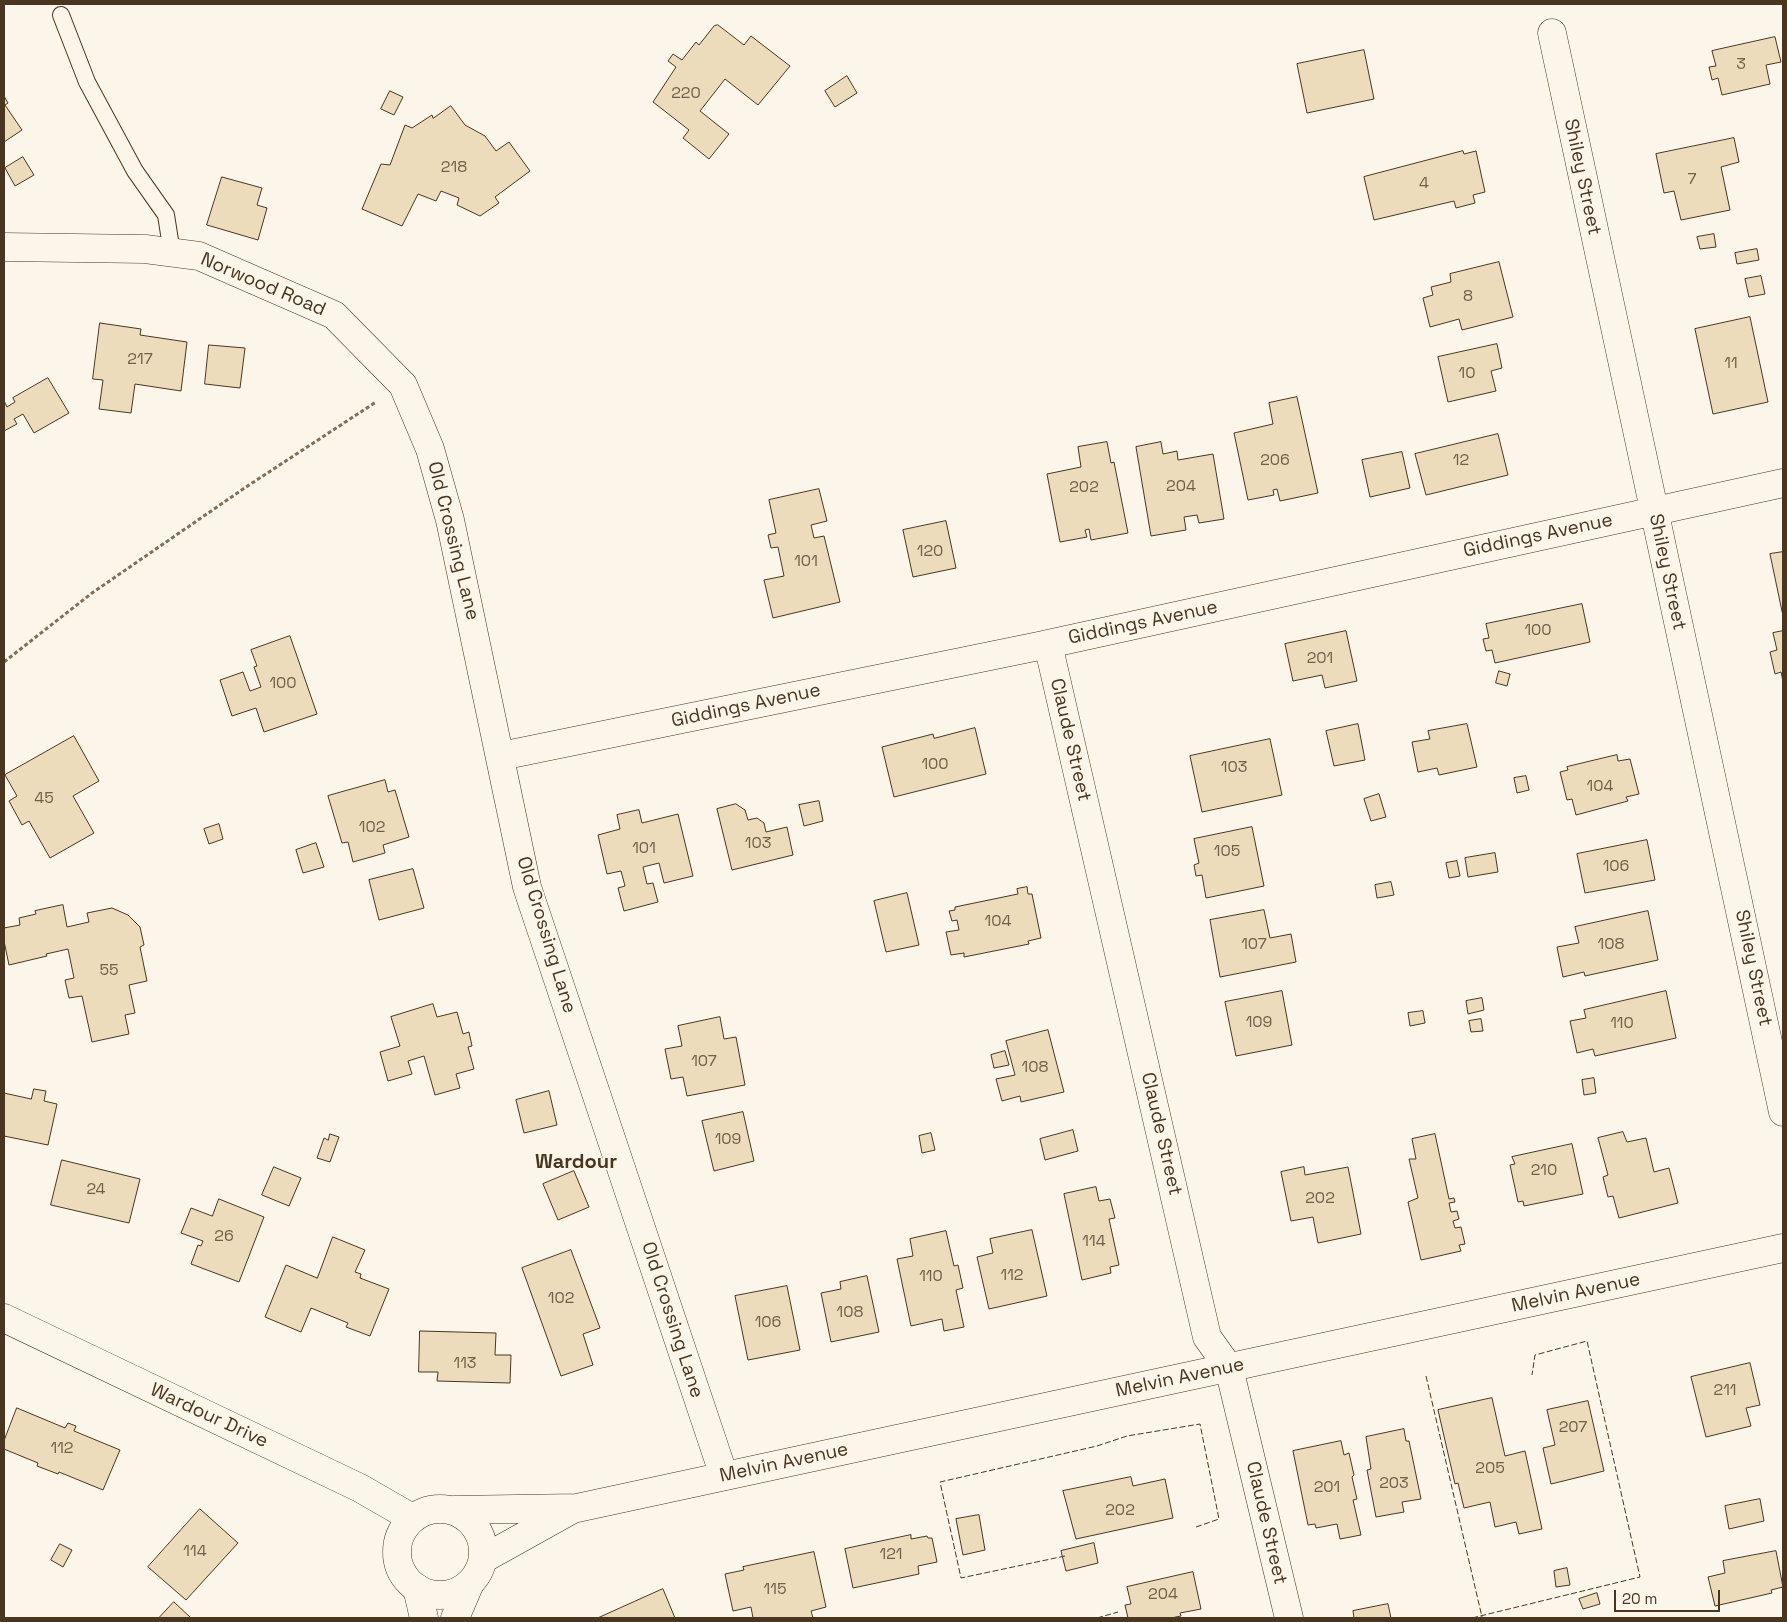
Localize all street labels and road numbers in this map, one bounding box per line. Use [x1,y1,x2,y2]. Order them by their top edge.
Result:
street label: Shiley Street [1559,117,1605,237]
street label: Norwood Road [197,248,329,322]
street label: Old Crossing Lane [422,459,484,623]
street label: Giddings Avenue [1461,509,1615,563]
street label: Shiley Street [1644,512,1690,632]
street label: Giddings Avenue [1066,596,1220,650]
street label: Claude Street [1045,676,1095,804]
street label: Giddings Avenue [669,679,823,733]
street label: Old Crossing Lane [511,854,581,1016]
street label: Shiley Street [1730,908,1776,1028]
street label: Claude Street [1136,1070,1186,1198]
street label: Old Crossing Lane [636,1239,708,1401]
street label: Melvin Avenue [1510,1268,1642,1318]
street label: Melvin Avenue [1114,1353,1246,1403]
street label: Wardour Drive [146,1379,272,1453]
street label: Melvin Avenue [718,1438,850,1488]
street label: Claude Street [1241,1459,1291,1587]

